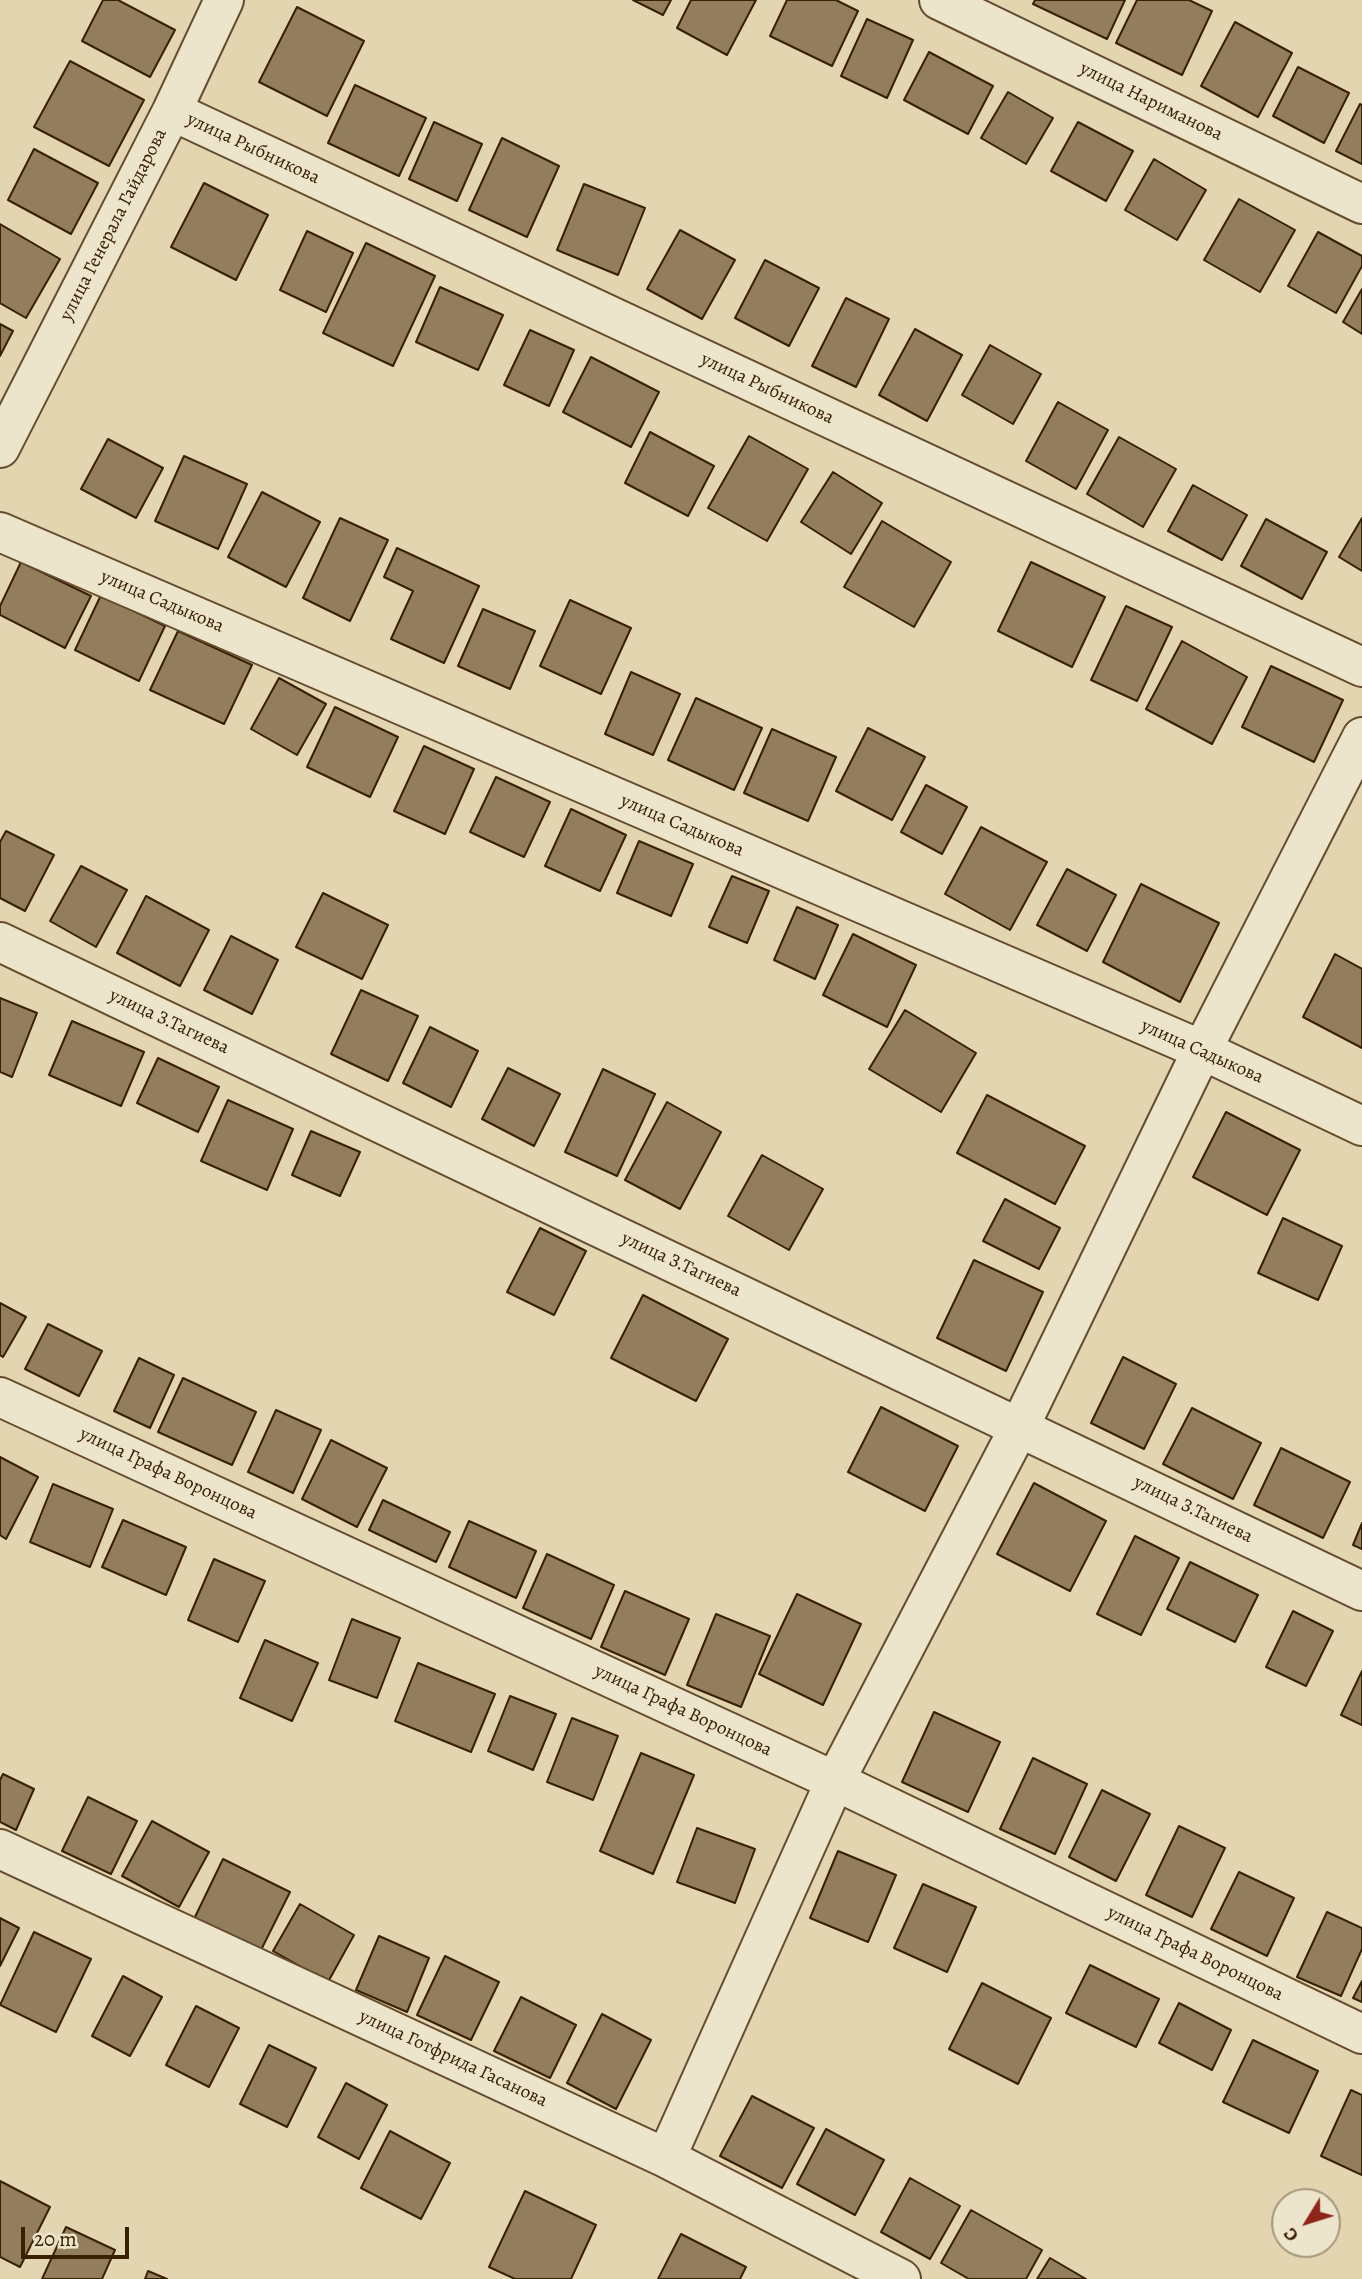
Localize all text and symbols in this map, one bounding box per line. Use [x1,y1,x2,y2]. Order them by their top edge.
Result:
street label: улица Нариманова [1076,58,1226,146]
street label: улица Рыбникова [183,108,323,190]
street label: улица Генерала Гайдарова [55,125,173,325]
street label: улица Рыбникова [697,348,837,430]
street label: улица Садыкова [97,566,227,638]
street label: улица Садыкова [617,790,747,862]
street label: улица З.Тагиева [105,984,233,1060]
street label: улица Садыкова [1137,1015,1267,1089]
street label: улица З.Тагиева [617,1227,745,1303]
street label: улица Графа Воронцова [76,1423,260,1525]
street label: улица З.Тагиева [1130,1471,1256,1549]
street label: улица Графа Воронцова [591,1660,775,1762]
street label: улица Графа Воронцова [1103,1901,1287,2007]
street label: улица Готфрида Гасанова [355,2005,551,2113]
north arrow [1271,2188,1341,2258]
scale bar [24,2212,133,2256]
text: С [1277,2222,1305,2247]
text: 20 m [34,2225,77,2253]

